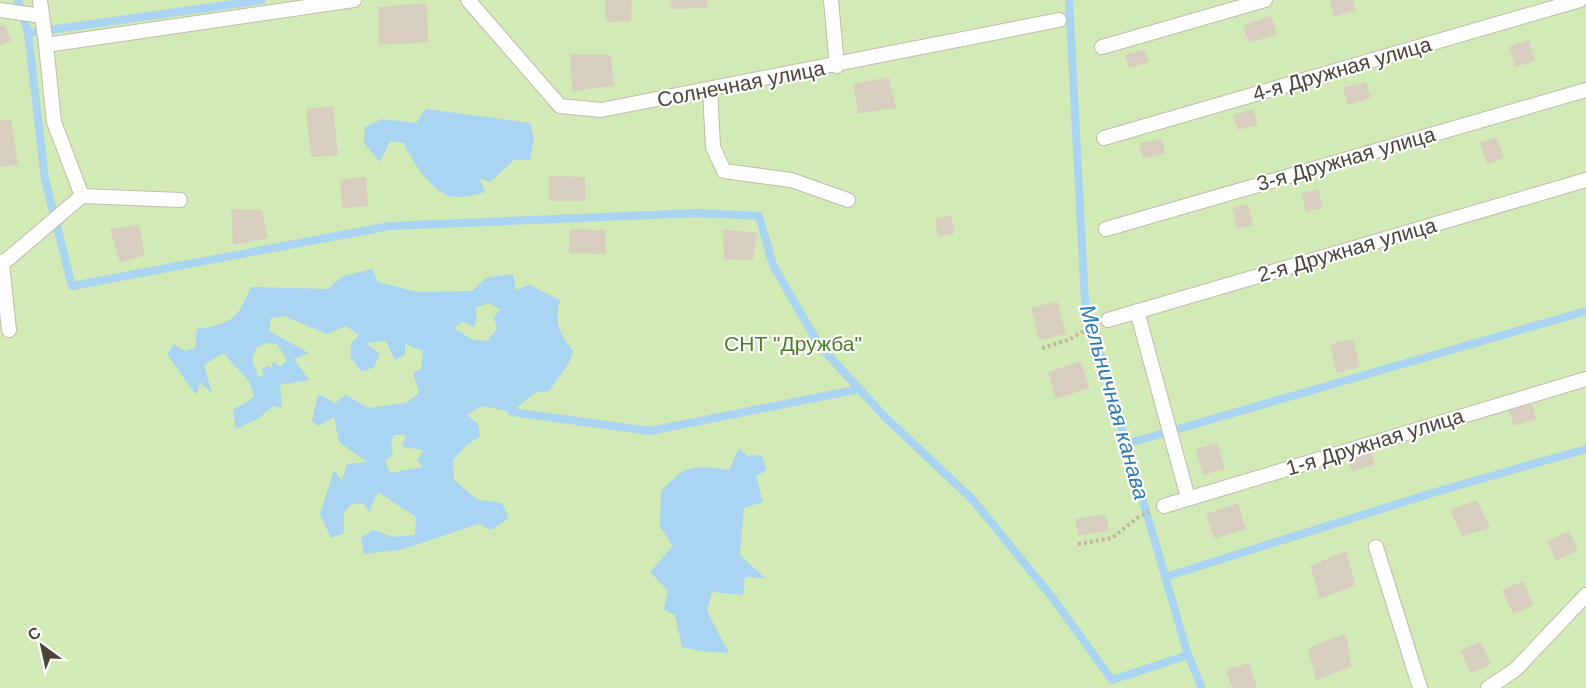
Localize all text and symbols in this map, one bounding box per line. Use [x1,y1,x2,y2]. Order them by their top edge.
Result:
street label: 4-я Дружная улица [1250,32,1434,105]
street label: Солнечная улица [655,56,827,111]
street label: 3-я Дружная улица [1254,122,1438,195]
street label: 2-я Дружная улица [1255,213,1439,286]
water label: Мельничная канава [1075,302,1154,503]
park label: СНТ "Дружба" [724,332,862,355]
street label: 1-я Дружная улица [1283,403,1467,479]
north arrow [12,616,72,676]
text: С [25,623,44,644]

